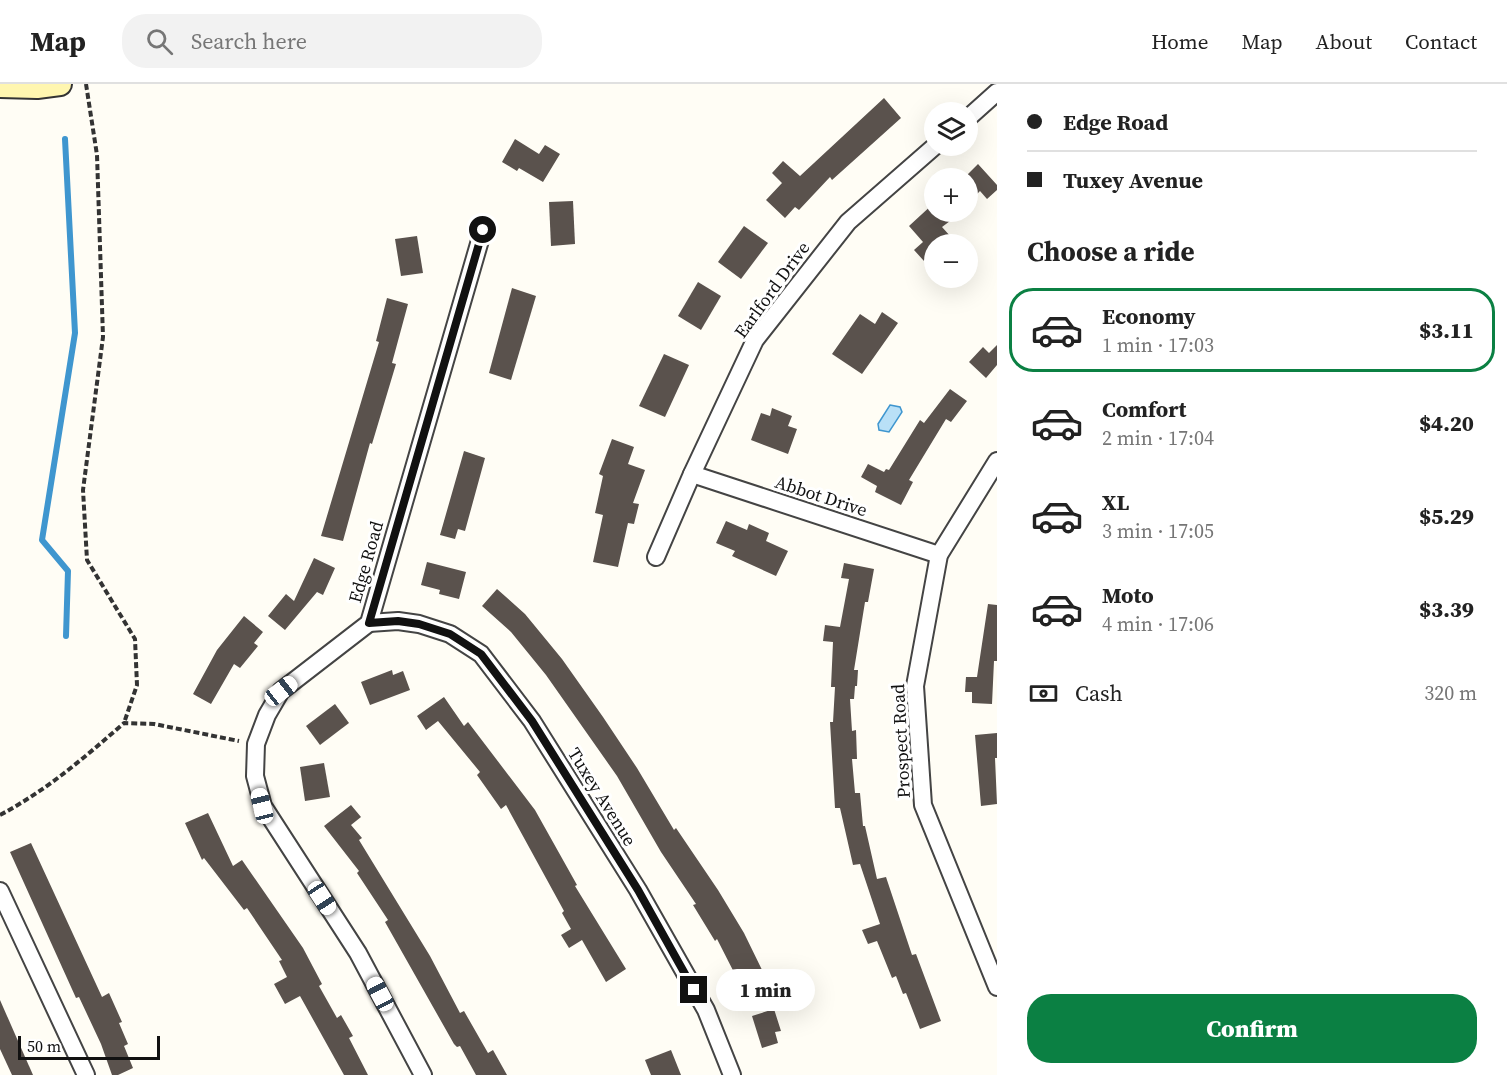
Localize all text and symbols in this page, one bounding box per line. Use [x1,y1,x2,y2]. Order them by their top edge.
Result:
search box [122,14,542,68]
text: Map [30,22,86,60]
icon: search [143,25,176,58]
text: Search here [191,26,307,56]
text: Home [1151,27,1209,56]
text: Map [1242,27,1283,56]
text: About [1316,27,1372,56]
text: Contact [1405,27,1477,56]
map controls [924,102,978,288]
button: layers [924,102,978,156]
text: Edge Road [1063,107,1168,137]
text: Tuxey Avenue [1063,165,1203,195]
button: + [924,168,978,222]
route start [469,216,496,243]
text: Choose a ride [1027,233,1195,270]
button: − [924,234,978,288]
street label: Earlford Drive [728,236,815,343]
text: Economy [1102,301,1196,331]
icon: car [1030,303,1084,357]
text: $3.11 [1419,315,1474,345]
text: 1 min · 17:03 [1102,331,1214,359]
text: Comfort [1102,394,1186,424]
icon: car [1030,396,1084,450]
text: $4.20 [1419,408,1474,438]
text: 2 min · 17:04 [1102,424,1214,452]
street label: Abbot Drive [772,469,871,522]
text: XL [1102,487,1129,517]
icon: car [1030,489,1084,543]
text: $5.29 [1419,501,1474,531]
text: 3 min · 17:05 [1102,517,1214,545]
street label: Edge Road [342,518,389,606]
text: Moto [1102,580,1154,610]
icon: car [1030,582,1084,636]
text: $3.39 [1419,594,1474,624]
text: 4 min · 17:06 [1102,610,1214,638]
car [261,673,301,709]
icon: cash [1027,677,1060,710]
text: Cash [1075,678,1123,708]
text: 320 m [1424,679,1477,707]
street label: Prospect Road [885,683,916,799]
street label: Tuxey Avenue [562,743,643,851]
car [249,786,275,826]
car [305,878,339,918]
callout: 1 min [715,969,814,1011]
car [364,974,396,1014]
route end [680,976,707,1003]
text: 1 min [739,976,792,1004]
button: Confirm [1027,994,1477,1063]
scale bar [18,1033,160,1060]
text: 50 m [27,1035,61,1057]

